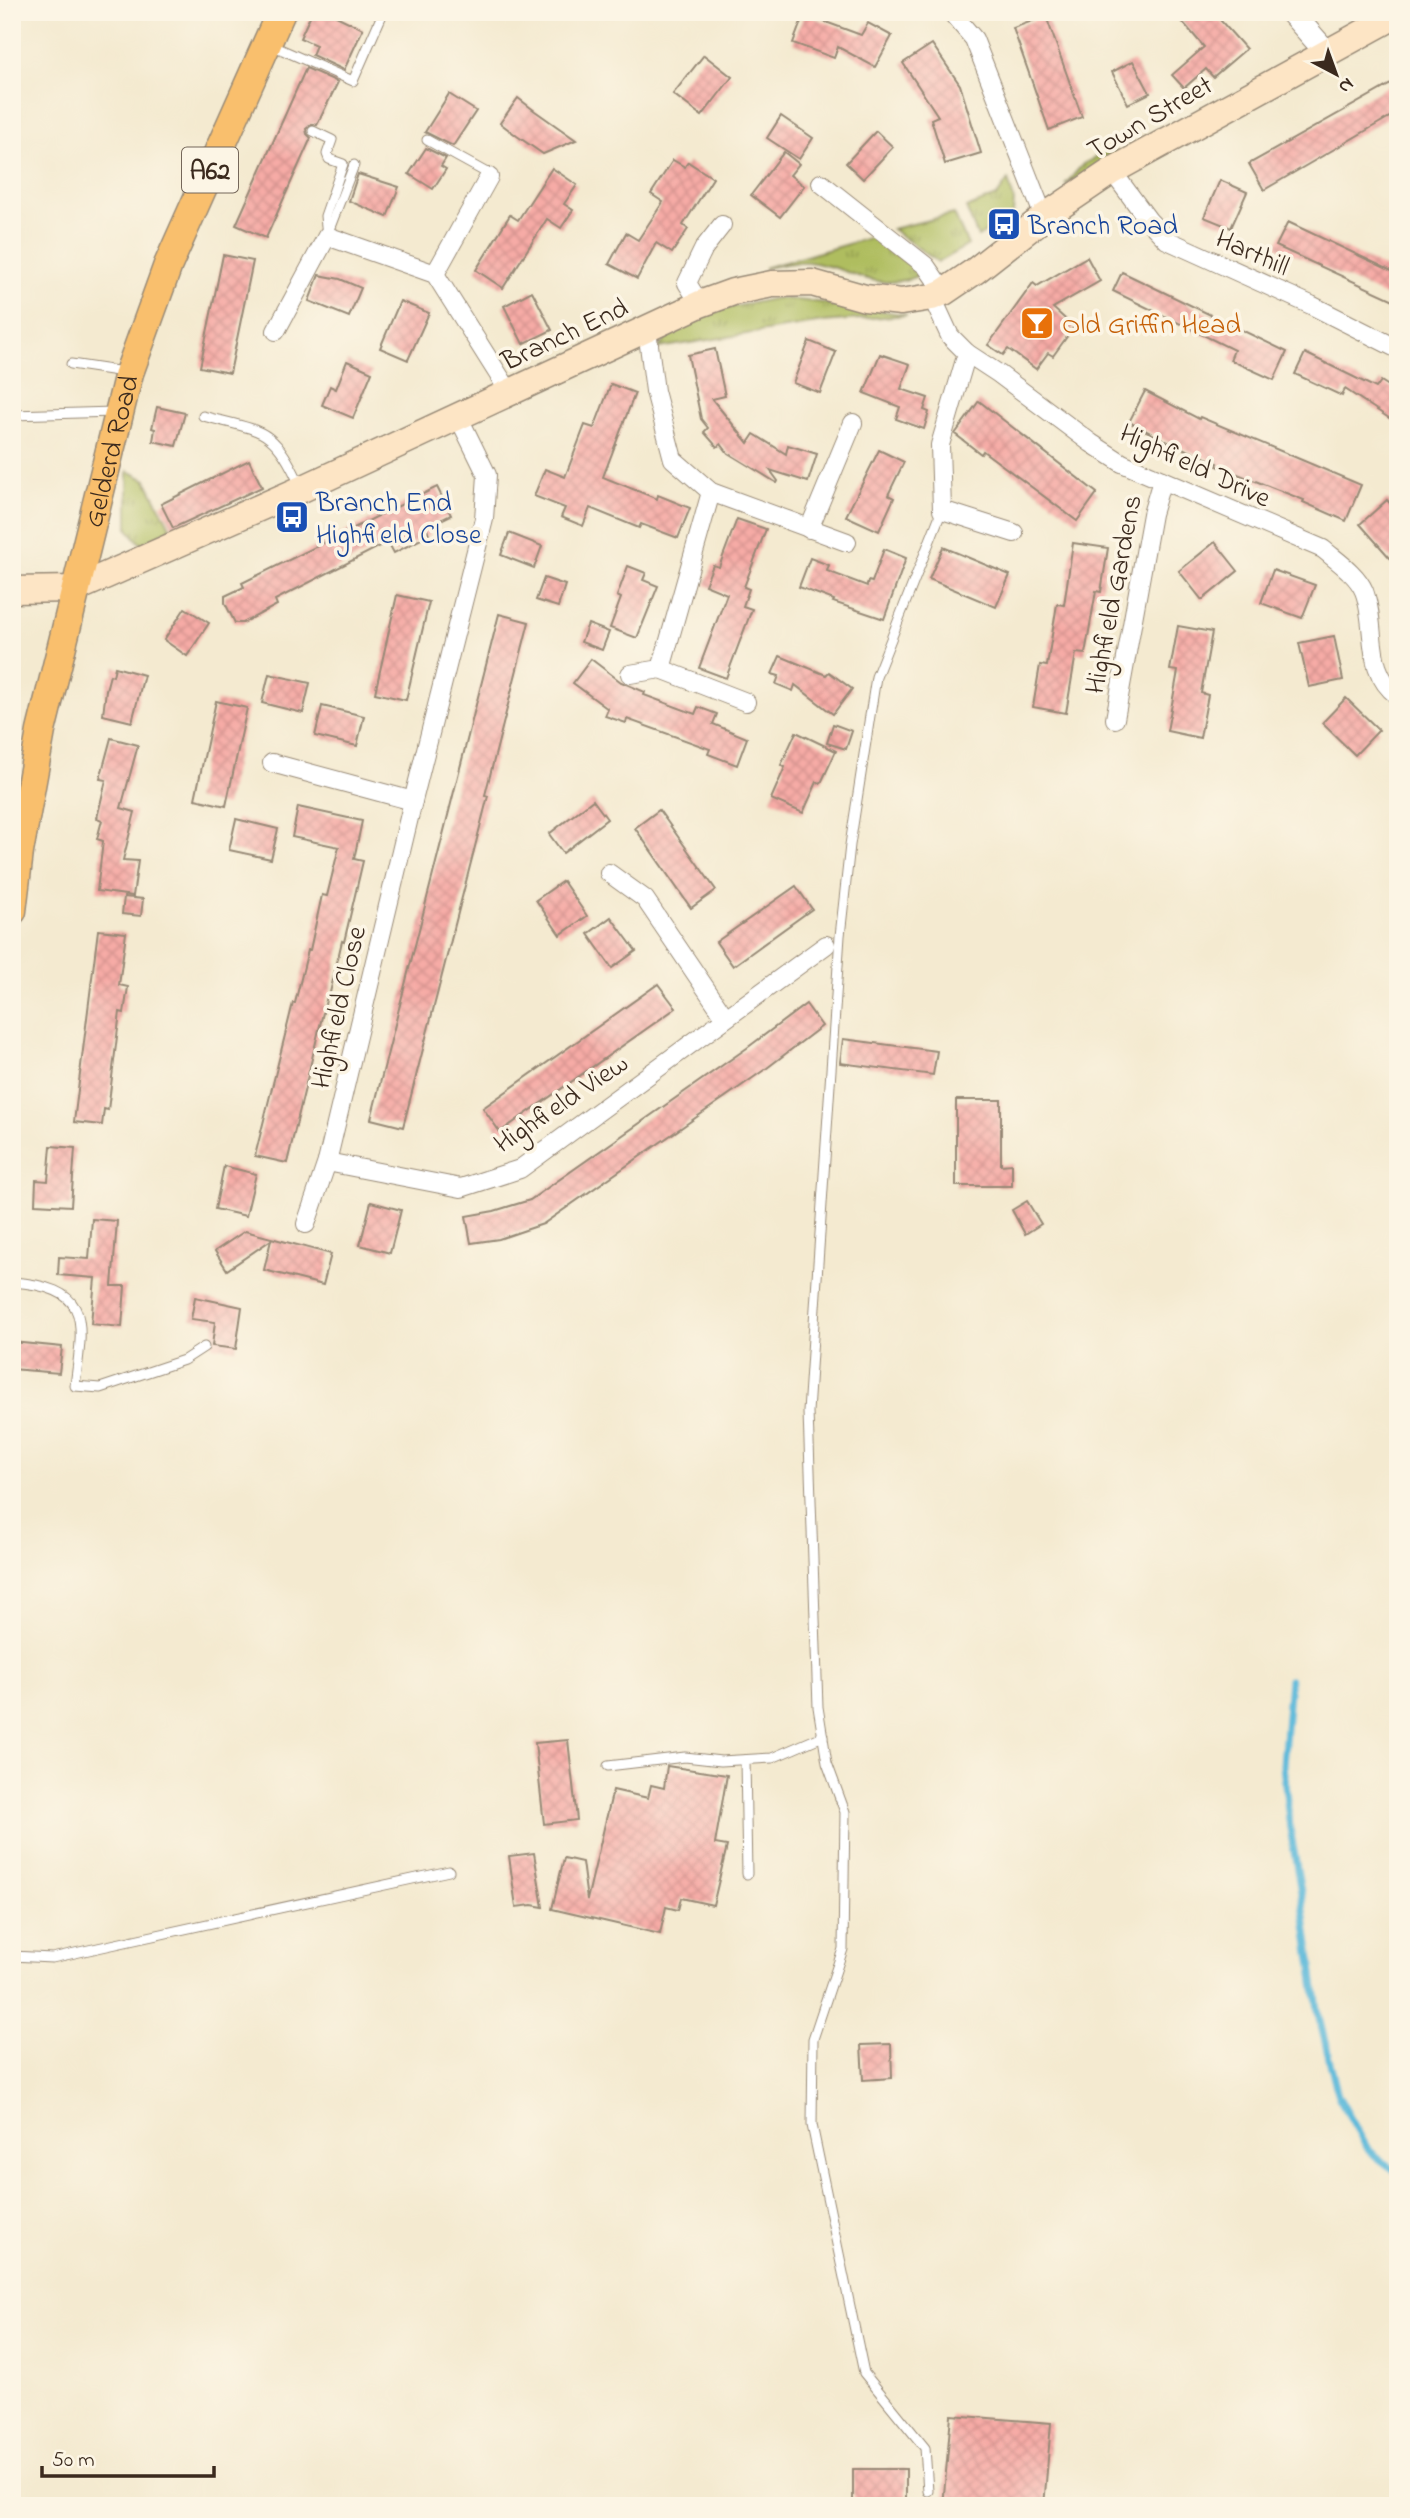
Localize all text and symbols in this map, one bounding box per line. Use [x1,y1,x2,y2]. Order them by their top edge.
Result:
north arrow [1302,38,1372,108]
street label: Town Street [1080,66,1221,172]
text: N [1332,71,1359,99]
road number: A62 [182,148,238,192]
bus stop icon: Branch Road [985,205,1023,243]
place label: Branch Road [1027,207,1178,248]
street label: Harthill [1208,220,1295,289]
street label: Branch End [494,289,636,384]
bar icon: Old Griffin Head [1018,304,1056,342]
place label: Old Griffin Head [1062,306,1241,347]
street label: Gelderd Road [75,371,152,532]
street label: Highfield Drive [1112,414,1277,520]
place label: Branch End Highfield Close [315,484,482,557]
street label: Highfield Gardens [1076,492,1155,698]
bus stop icon: Branch End Highfield Close [273,498,311,536]
street label: Highfield Close [302,922,379,1093]
street label: Highfield View [486,1045,638,1165]
scale bar [42,2434,214,2478]
text: 50 m [52,2446,95,2476]

